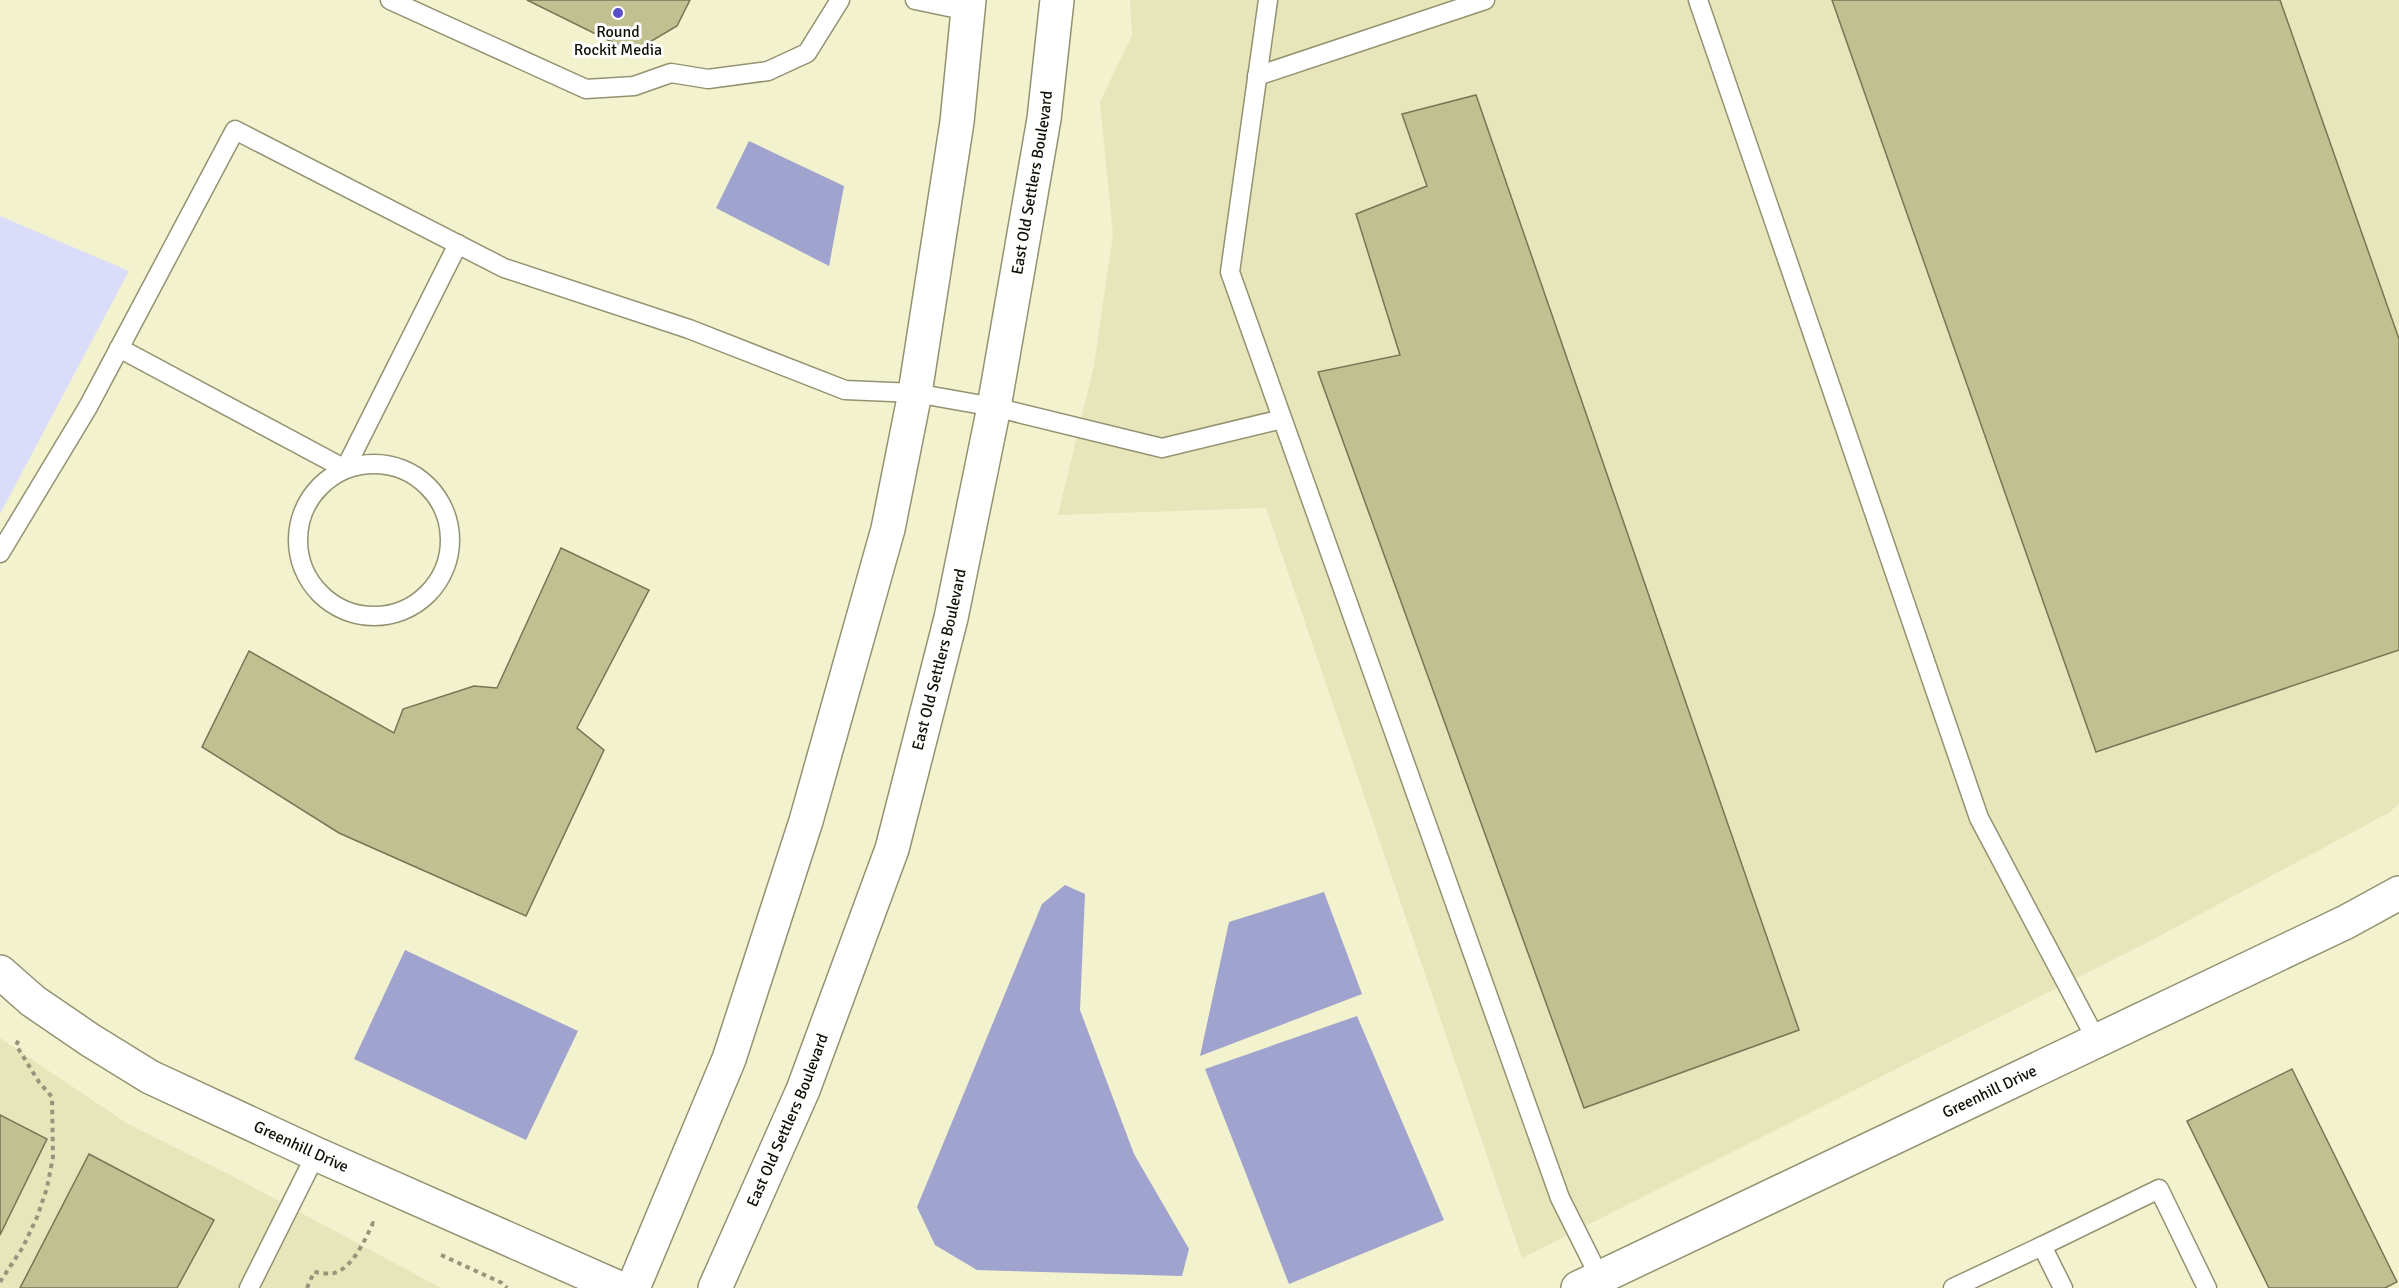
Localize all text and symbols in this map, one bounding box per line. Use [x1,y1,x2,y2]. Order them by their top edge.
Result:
marker: Round Rockit Media [611,6,625,20]
place label: Round Rockit Media [574,22,662,60]
street label: East Old Settlers Boulevard [1007,90,1057,276]
street label: East Old Settlers Boulevard [908,567,971,752]
street label: East Old Settlers Boulevard [742,1031,833,1210]
street label: Greenhill Drive [1939,1061,2040,1123]
street label: Greenhill Drive [250,1116,352,1177]

